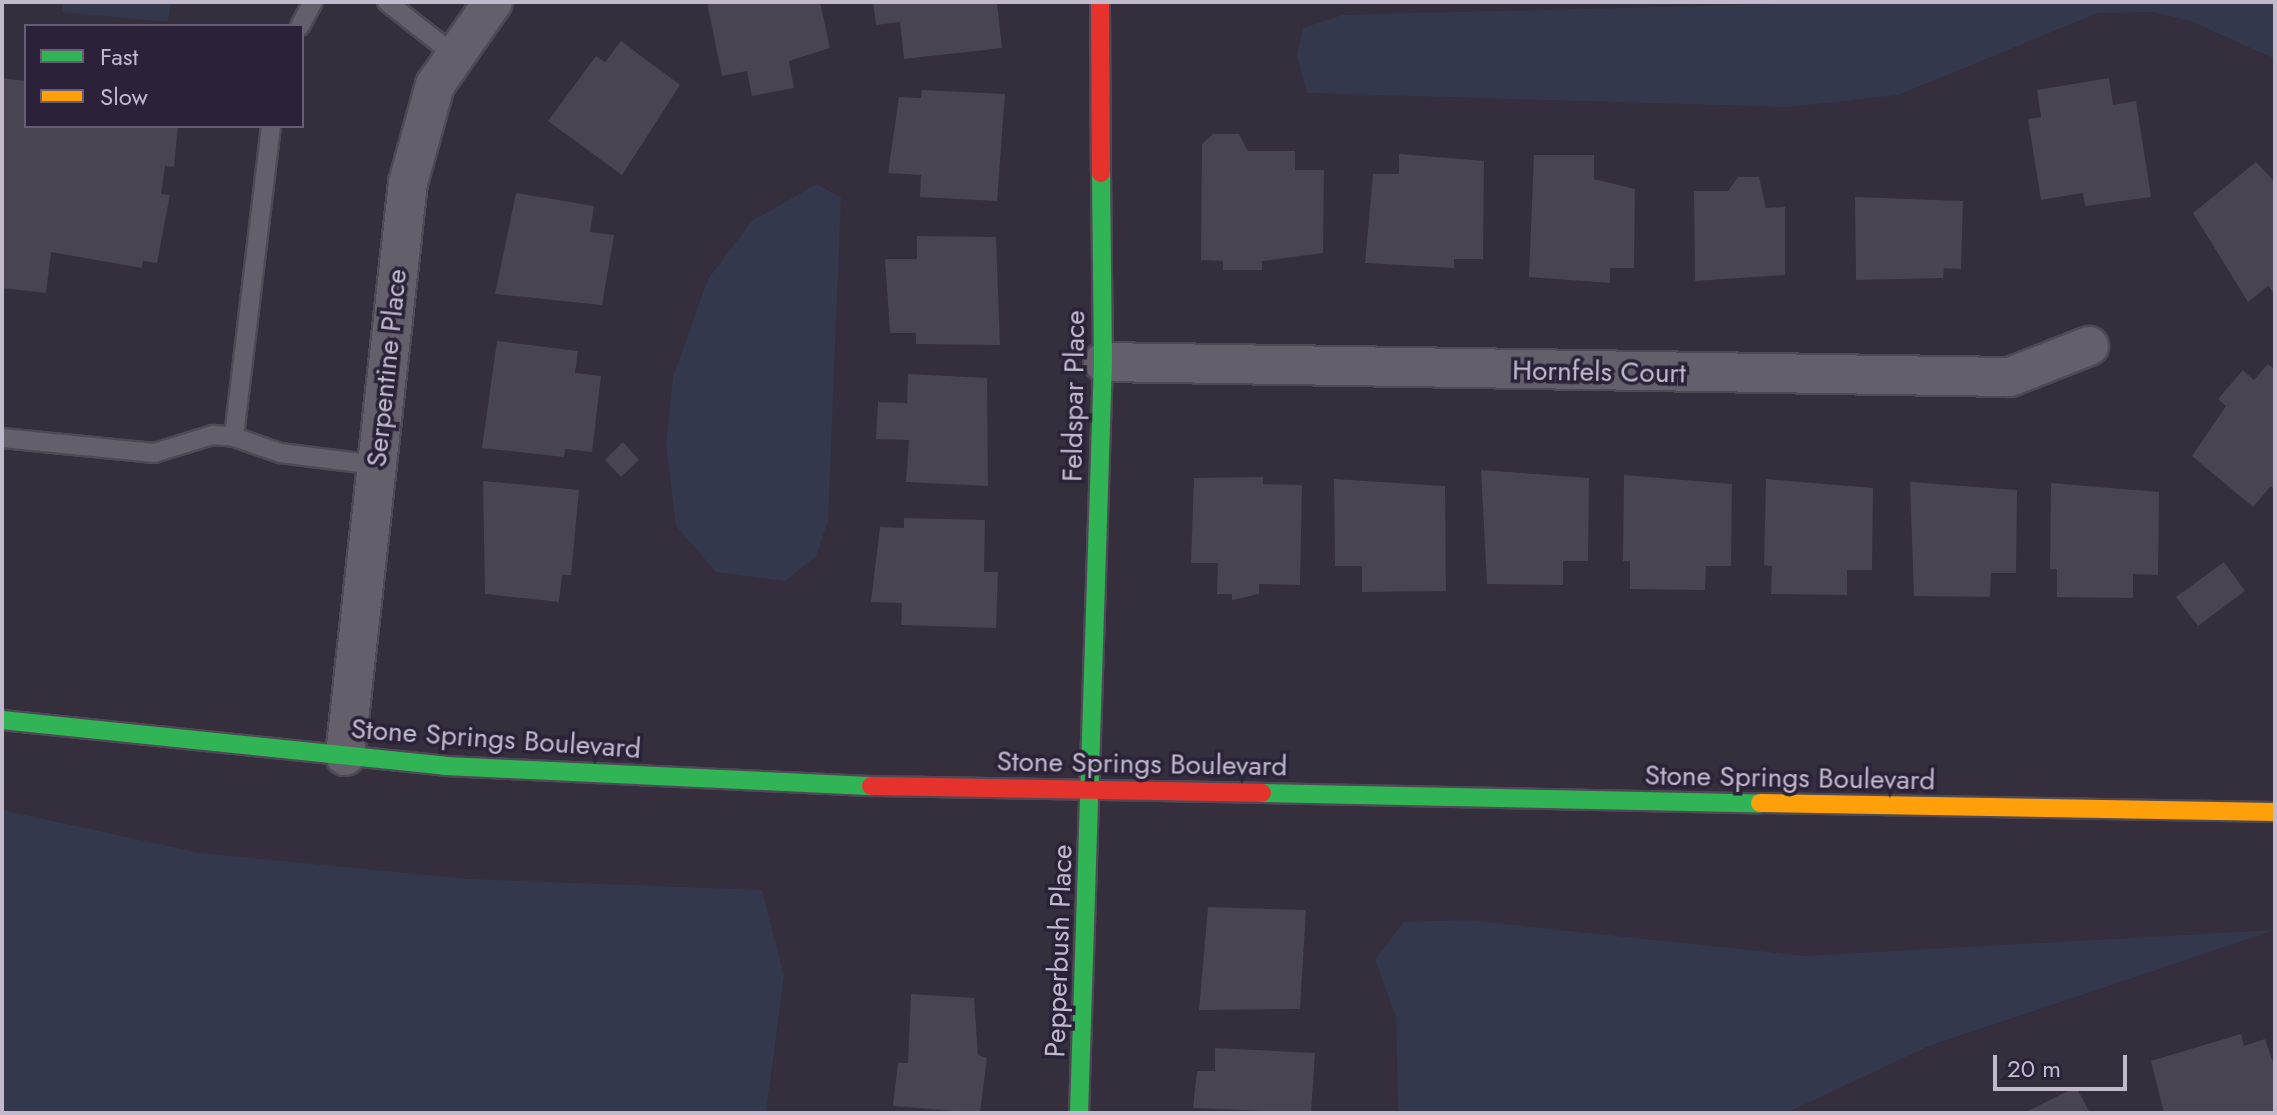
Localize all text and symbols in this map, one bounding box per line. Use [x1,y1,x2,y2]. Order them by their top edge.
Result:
legend [24,24,304,128]
text: Fast [100,39,138,74]
text: Slow [100,79,148,114]
street label: Serpentine Place [360,267,414,469]
street label: Feldspar Place [1056,310,1092,482]
street label: Hornfels Court [1512,354,1686,390]
street label: Stone Springs Boulevard [350,712,642,766]
street label: Stone Springs Boulevard [996,745,1288,783]
street label: Stone Springs Boulevard [1644,759,1936,797]
street label: Pepperbush Place [1038,844,1080,1058]
scale bar [1997,1039,2131,1089]
text: 20 m [2007,1051,2061,1086]

